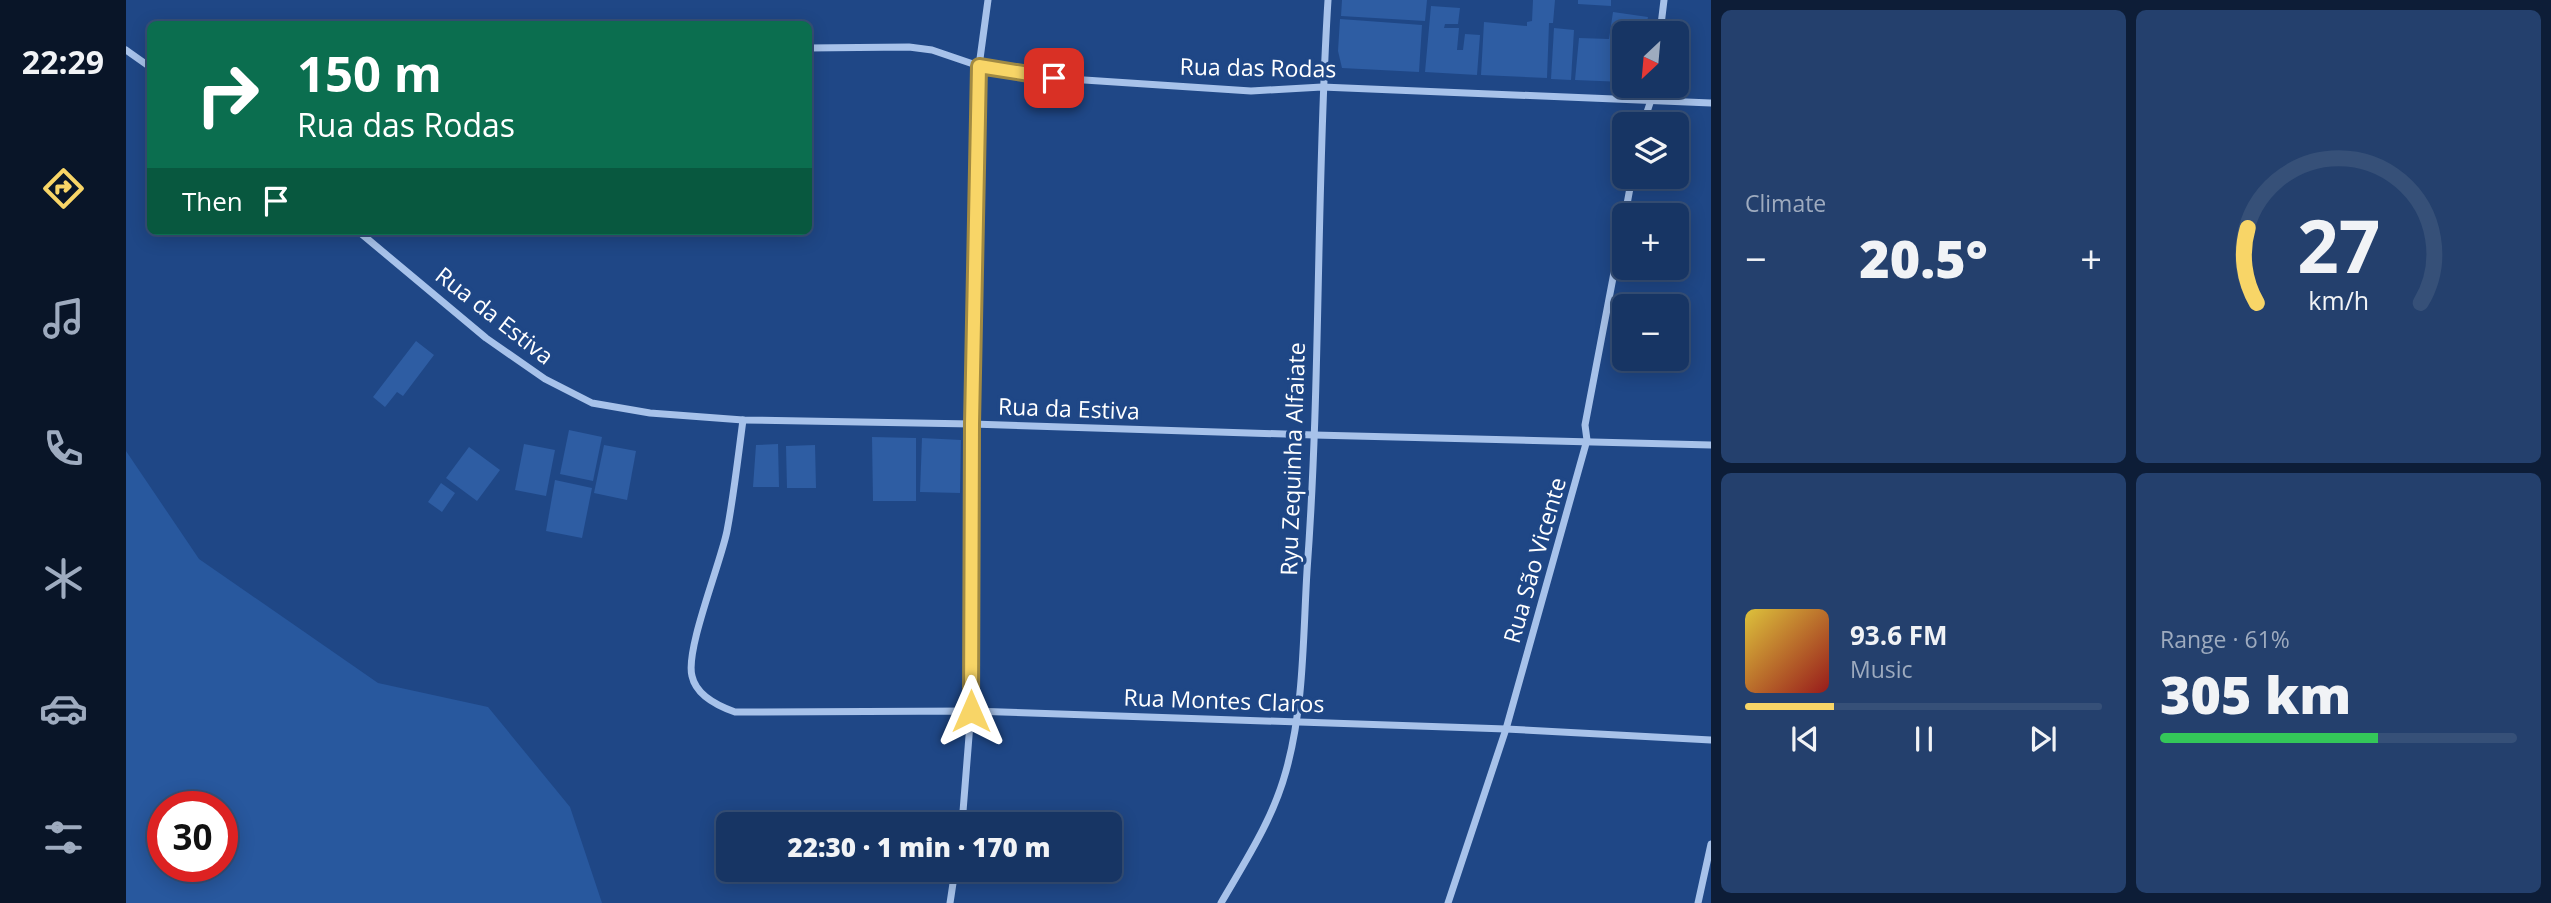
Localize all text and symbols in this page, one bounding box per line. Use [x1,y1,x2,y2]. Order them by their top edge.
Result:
north arrow [1612,21,1689,98]
map controls [1612,21,1689,371]
text: 22:29 [22,40,104,83]
text: 150 m [297,40,442,106]
pin [1024,48,1084,108]
icon: right [182,49,273,140]
street label: Rua das Rodas [1179,50,1337,84]
icon: arrive [1035,59,1073,97]
text: Rua das Rodas [297,103,515,146]
button: layers [1612,112,1689,189]
icon: directions [39,164,88,213]
icon: arrive [257,182,295,220]
text: Then [182,183,243,219]
text: Climate [1745,187,1826,219]
text: 27 [2297,195,2380,294]
button: + [1612,203,1689,280]
text: 20.5° [1859,222,1988,293]
text: − [1745,232,1767,284]
text: + [2080,232,2102,284]
street label: Rua da Estiva [429,259,561,371]
text: km/h [2308,282,2369,316]
icon: music [39,294,88,343]
button: − [1612,294,1689,371]
street label: Ryu Zequinha Alfaiate [1272,342,1312,576]
street label: Rua da Estiva [998,390,1140,426]
icon: phone [39,424,88,473]
street label: Rua São Vicente [1495,473,1573,647]
icon: climate [39,554,88,603]
text: 93.6 FM [1850,617,1948,653]
text: Range · 61% [2160,623,2290,655]
text: Music [1850,653,1913,685]
text: 305 km [2160,658,2351,729]
position arrow [934,674,1008,748]
street label: Rua Montes Claros [1123,681,1325,719]
icon: car [39,684,88,733]
icon: previous [1786,720,1824,758]
icon: pause [1905,720,1943,758]
icon: next [2024,720,2062,758]
speed limit sign: 30 [147,791,238,882]
icon: filters [39,813,88,862]
text: 22:30 · 1 min · 170 m [788,829,1050,865]

